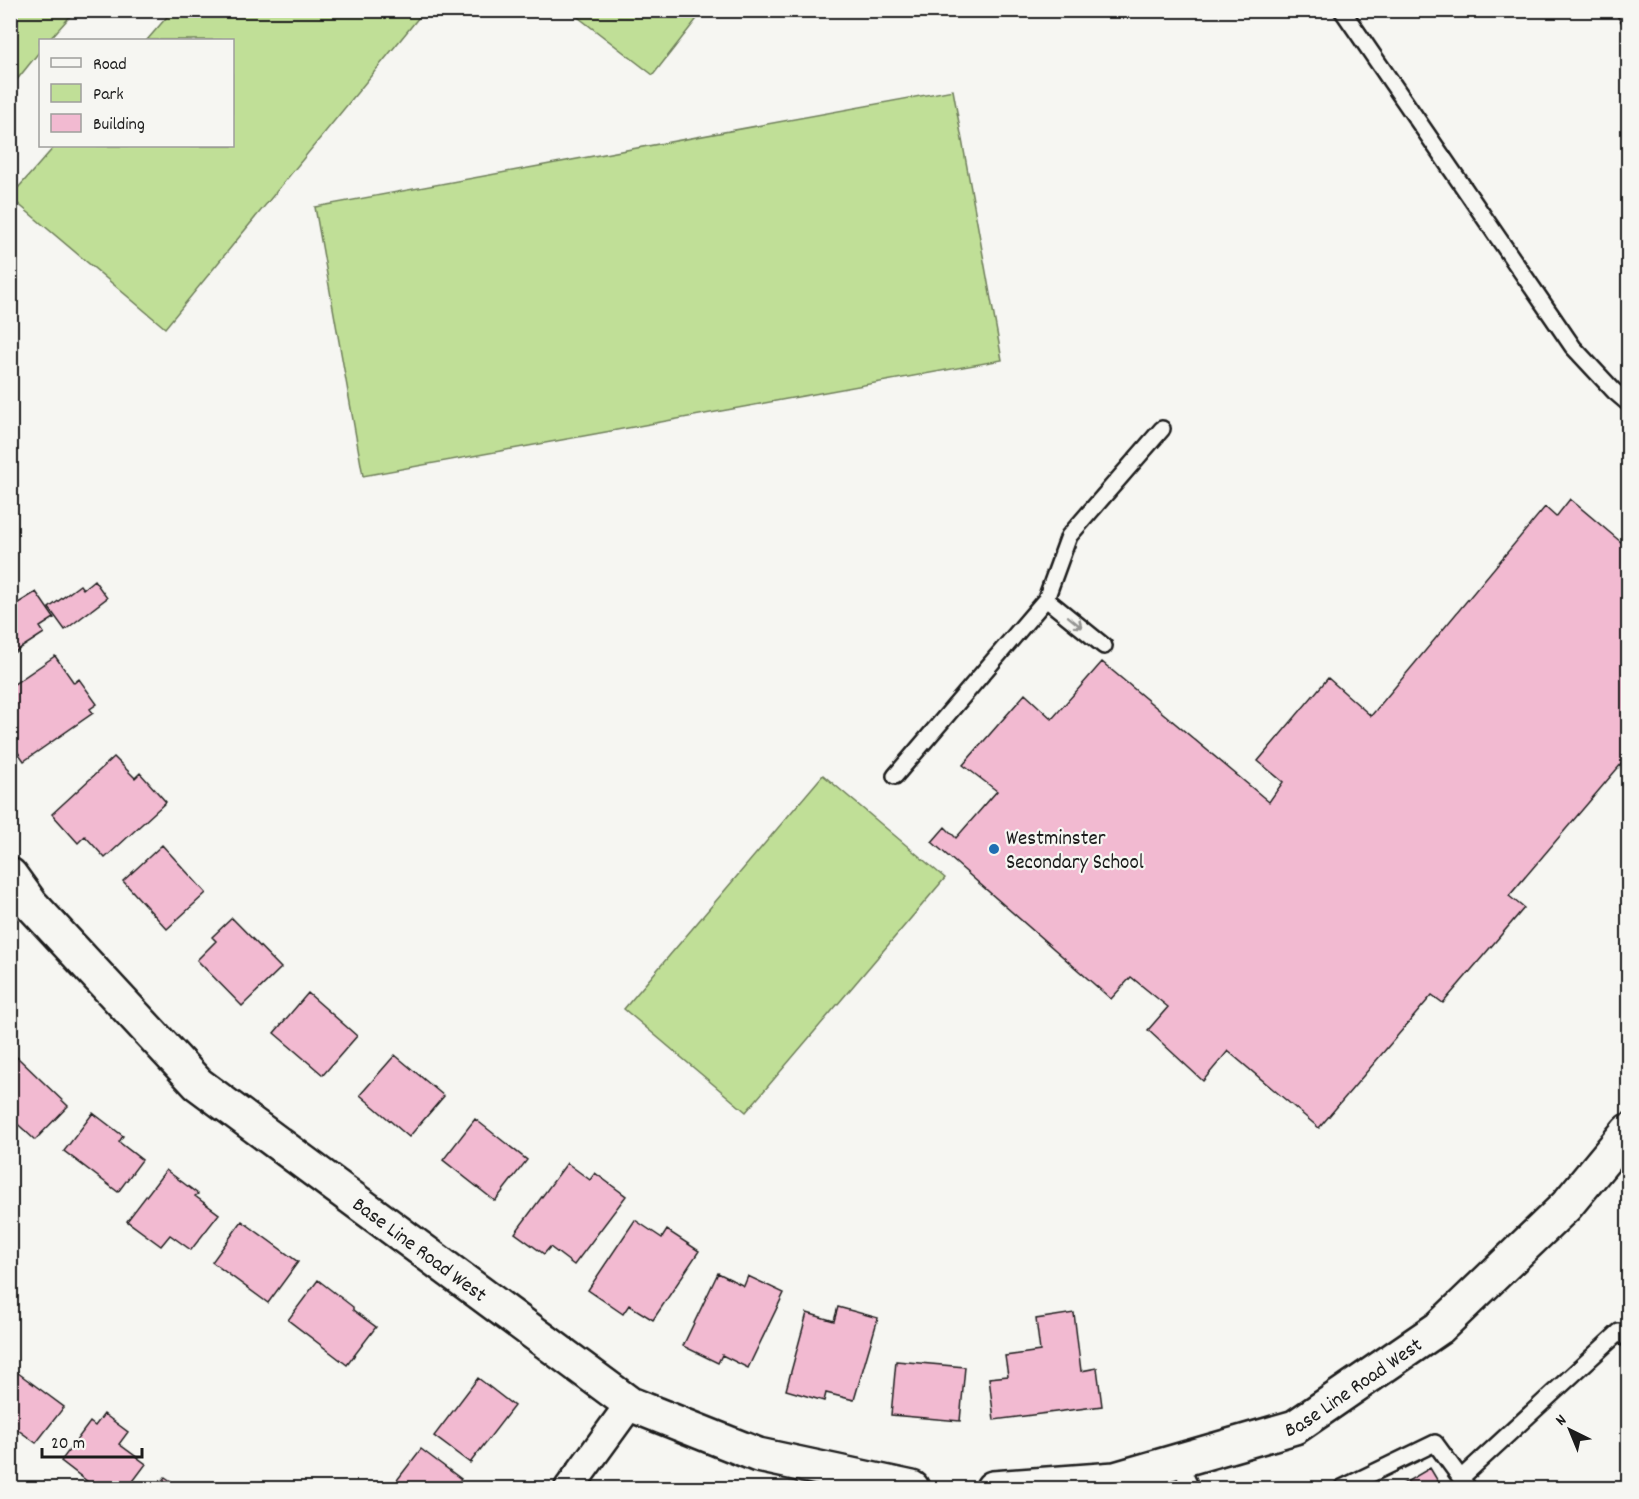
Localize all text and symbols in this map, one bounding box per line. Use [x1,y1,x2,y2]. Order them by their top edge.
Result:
legend [39,39,234,147]
text: Road [93,53,127,78]
text: Park [93,83,124,108]
text: Building [93,113,145,138]
one-way arrow [1067,616,1083,629]
place label: Westminster Secondary School [1006,825,1144,879]
marker: Westminster Secondary School [987,842,1001,856]
street label: Base Line Road West [345,1191,492,1311]
street label: Base Line Road West [1282,1332,1430,1447]
north arrow [1540,1400,1600,1460]
text: N [1551,1410,1572,1432]
scale bar [42,1421,142,1459]
text: 20 m [51,1432,85,1457]

